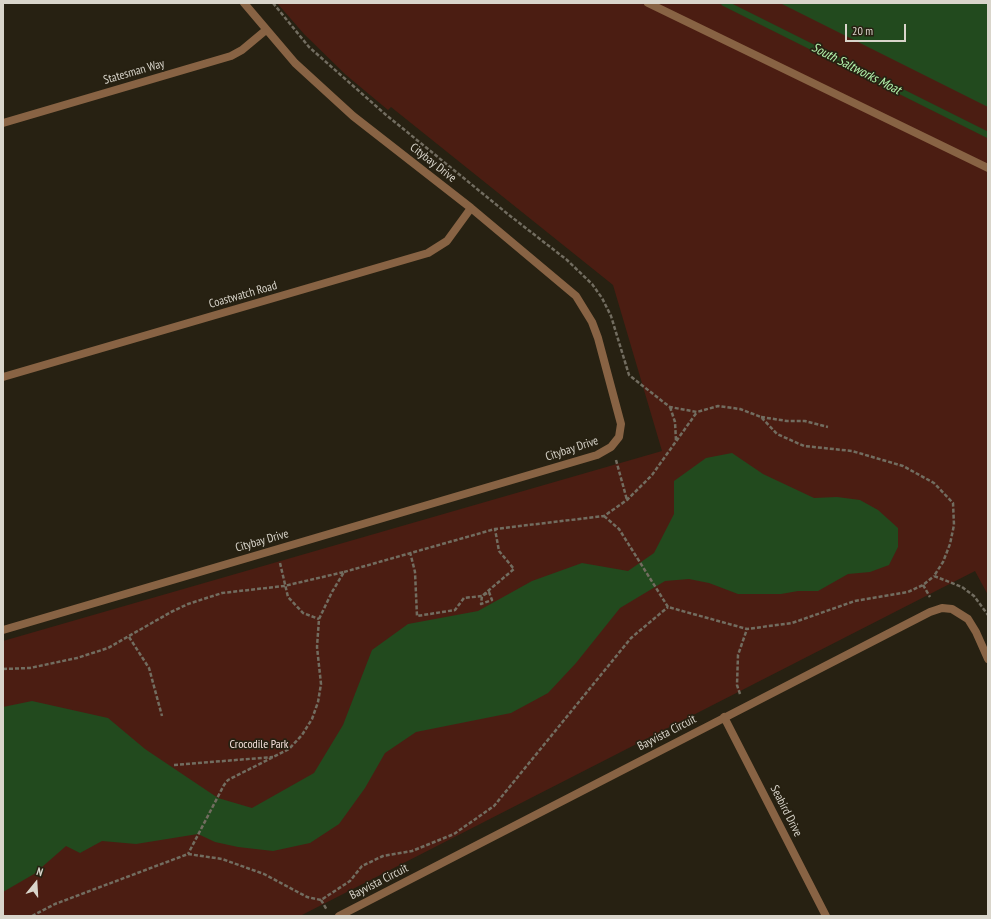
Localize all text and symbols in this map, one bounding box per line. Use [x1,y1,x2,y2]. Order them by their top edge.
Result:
scale bar [847,16,908,42]
text: 20 m [852,23,873,38]
water label: South Saltworks Moat [809,40,903,98]
street label: Statesman Way [102,56,166,88]
street label: Citybay Drive [407,140,459,186]
street label: Coastwatch Road [207,278,279,312]
street label: Citybay Drive [544,434,600,464]
street label: Citybay Drive [234,527,290,555]
street label: Bayvista Circuit [635,712,699,754]
park label: Crocodile Park [230,738,288,752]
street label: Seabird Drive [767,783,805,839]
street label: Bayvista Circuit [347,861,411,903]
north arrow [16,863,56,903]
text: N [35,864,45,879]

